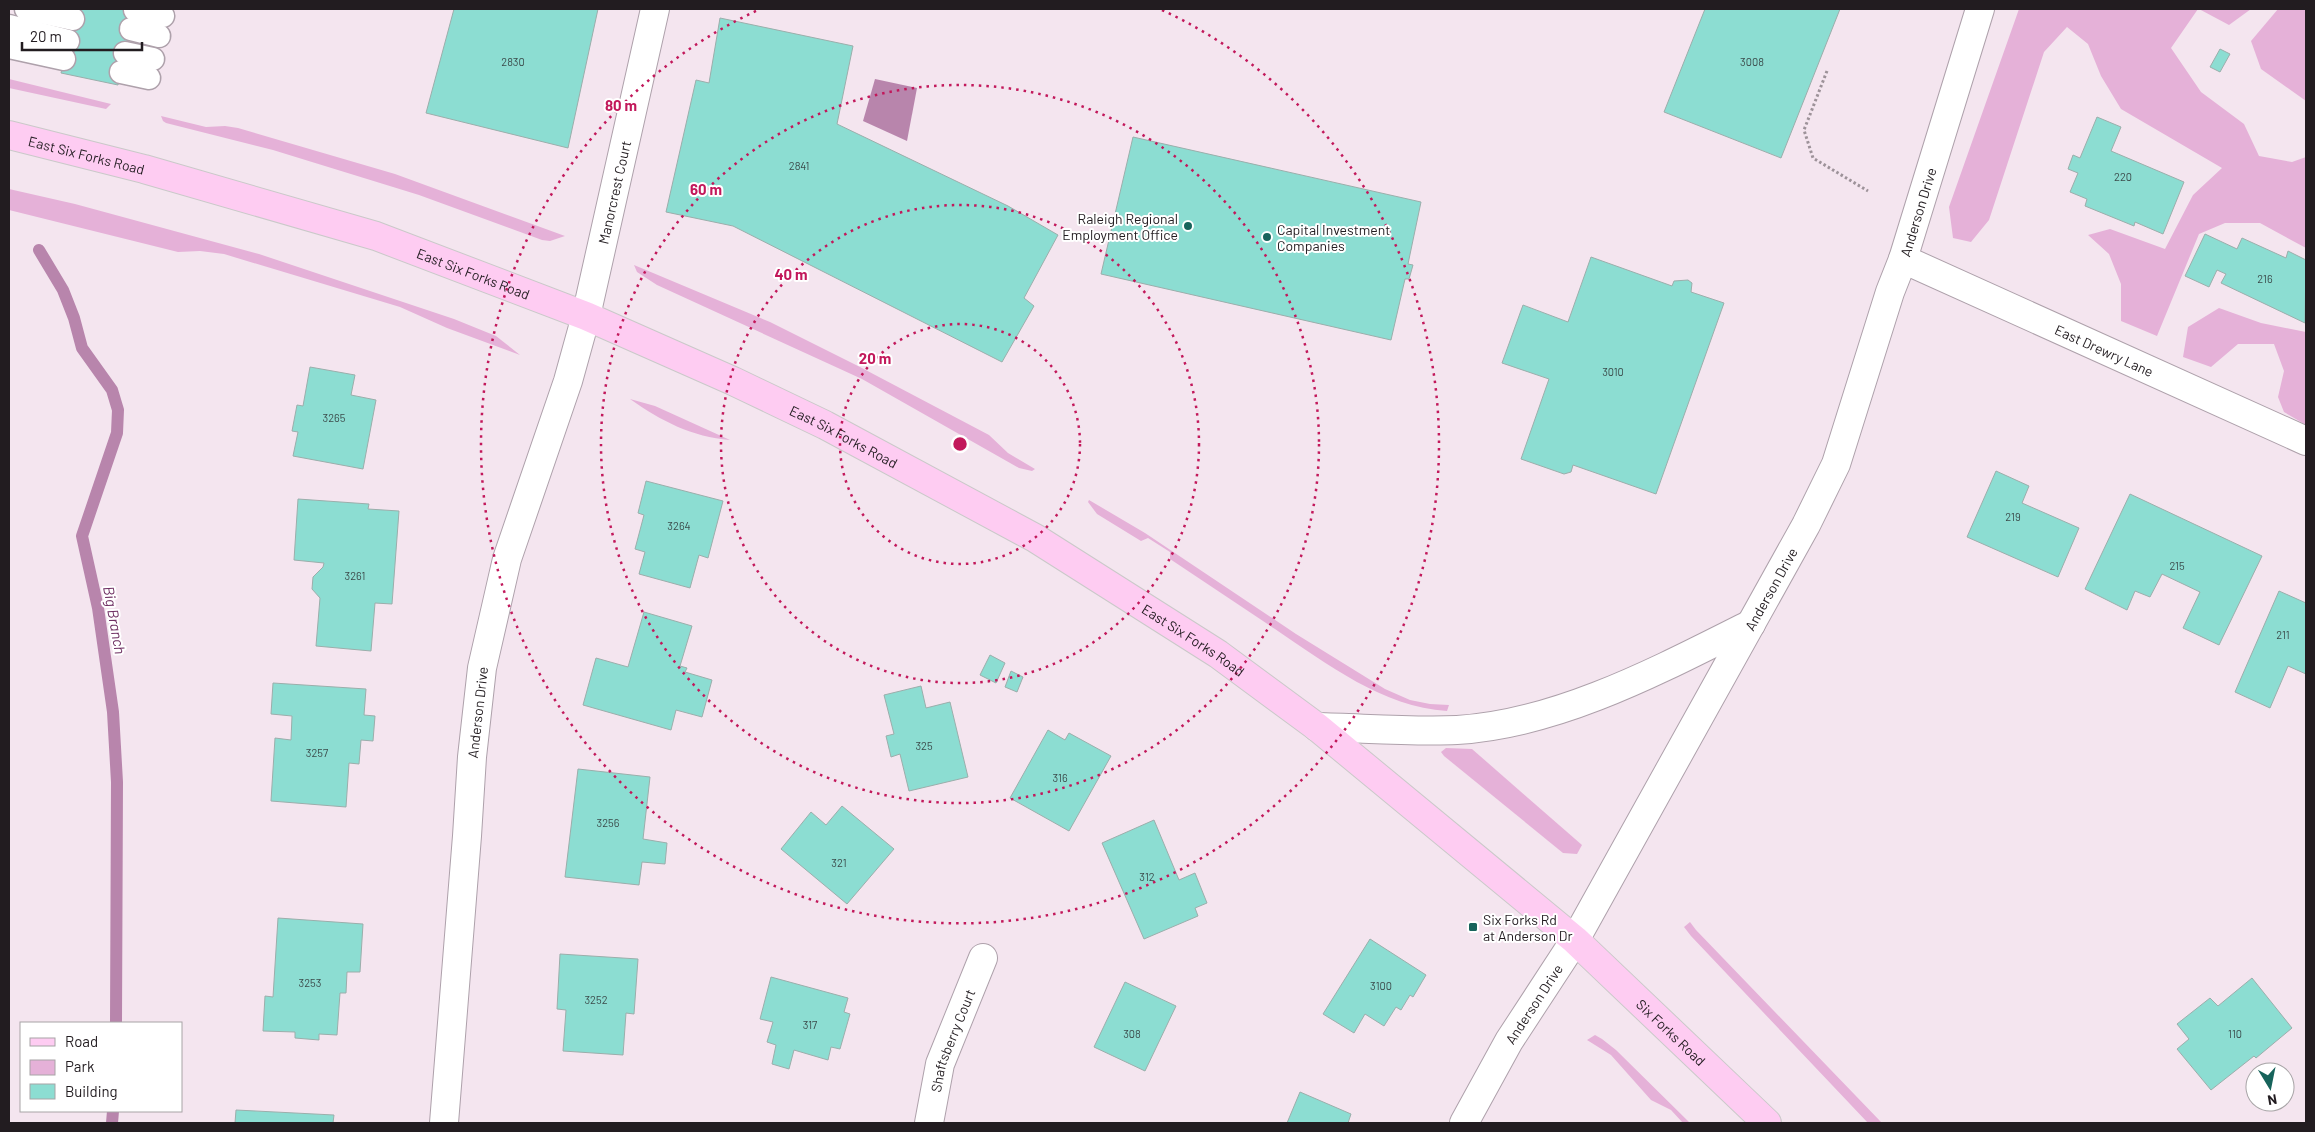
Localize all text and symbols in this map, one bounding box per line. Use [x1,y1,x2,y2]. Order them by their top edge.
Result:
scale bar [22,20,142,52]
text: 20 m [30,27,62,45]
house number: 2830 [501,55,525,68]
house number: 3008 [1740,55,1764,68]
text: 80 m [605,96,637,114]
street label: East Six Forks Road [27,132,146,177]
street label: Manorcrest Court [594,139,634,246]
house number: 2841 [789,159,809,172]
street label: Anderson Drive [1896,165,1939,258]
house number: 220 [2114,170,2132,183]
text: 60 m [690,180,722,198]
place label: Raleigh Regional Employment Office [1062,210,1178,243]
marker: Raleigh Regional Employment Office [1182,220,1194,232]
place label: Capital Investment Companies [1277,221,1390,254]
marker: Capital Investment Companies [1261,231,1273,243]
street label: East Six Forks Road [415,244,532,302]
text: 40 m [774,265,808,283]
house number: 216 [2257,272,2273,285]
street label: East Drewry Lane [2053,320,2156,380]
text: 20 m [859,349,891,367]
house number: 3010 [1602,365,1624,378]
street label: East Six Forks Road [787,401,901,471]
house number: 3265 [323,411,346,424]
centre of rings [951,435,969,453]
house number: 219 [2005,510,2021,523]
house number: 3264 [667,519,691,532]
street label: Anderson Drive [1741,544,1800,633]
house number: 215 [2169,559,2185,572]
house number: 3261 [345,569,365,582]
water label: Big Branch [100,585,130,656]
street label: East Six Forks Road [1139,600,1248,679]
house number: 211 [2276,628,2290,641]
street label: Anderson Drive [463,666,491,759]
house number: 325 [915,739,933,752]
house number: 3257 [306,746,328,759]
house number: 316 [1052,771,1068,784]
house number: 3256 [597,816,620,829]
house number: 321 [831,856,847,869]
house number: 312 [1139,870,1155,883]
place label: Six Forks Rd at Anderson Dr [1483,911,1573,944]
marker: Six Forks Rd at Anderson Dr [1467,921,1479,933]
street label: Anderson Drive [1501,961,1566,1047]
house number: 3253 [299,976,321,989]
house number: 3100 [1370,979,1392,992]
street label: Shaftsberry Court [926,986,978,1093]
house number: 3252 [584,993,608,1006]
street label: Six Forks Road [1633,995,1709,1069]
house number: 317 [803,1018,817,1031]
legend [20,1022,182,1112]
house number: 308 [1123,1027,1141,1040]
house number: 110 [2228,1027,2242,1040]
text: Road [65,1032,98,1050]
text: Park [65,1057,95,1075]
north arrow [2245,1062,2295,1112]
text: Building [65,1082,118,1100]
text: N [2266,1091,2278,1109]

